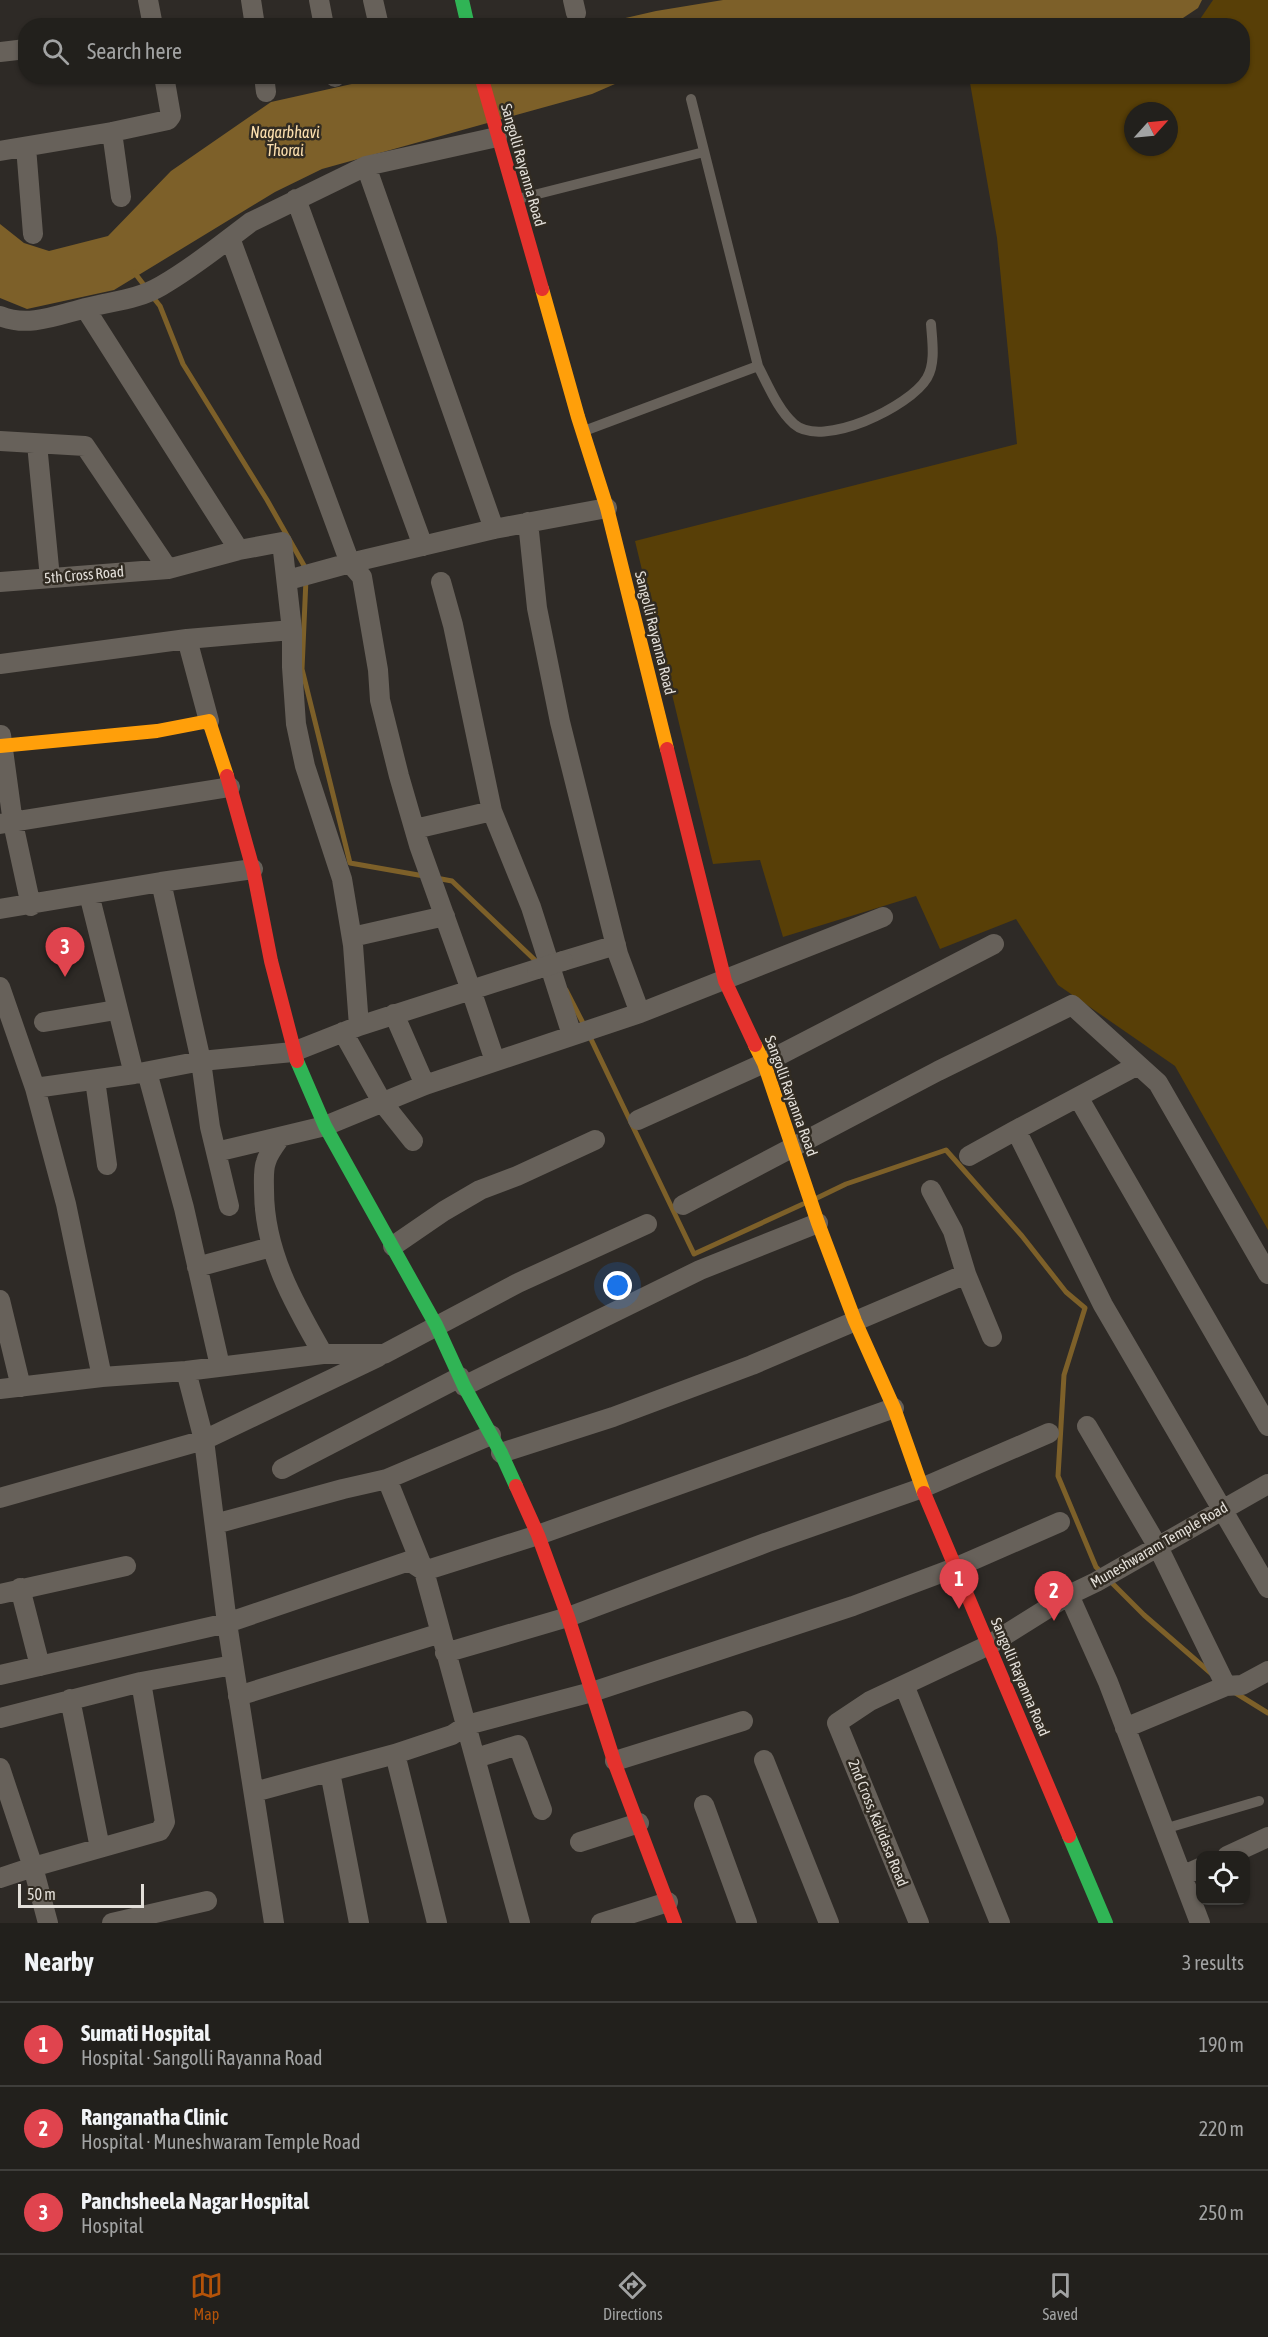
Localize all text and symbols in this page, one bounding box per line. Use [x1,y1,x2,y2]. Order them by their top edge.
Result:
search box [18,18,1250,84]
icon: search [39,35,72,68]
text: Search here [87,38,182,64]
street label: Sangolli Rayanna Road [498,102,549,228]
north arrow [1124,102,1178,156]
water label: Nagarbhavi Thorai [250,123,320,159]
street label: 5th Cross Road [43,563,125,586]
street label: Sangolli Rayanna Road [632,569,679,697]
pin: 3 [46,928,84,977]
street label: Sangolli Rayanna Road [762,1033,821,1158]
your location [603,1271,632,1300]
street label: Muneshwaram Temple Road [1087,1498,1230,1591]
pin: 1 [940,1560,978,1609]
pin: 2 [1034,1572,1074,1621]
street label: Sangolli Rayanna Road [988,1615,1053,1739]
street label: 2nd Cross, Kalidasa Road [845,1757,912,1889]
map controls [1196,1851,1250,1905]
button: locate [1196,1851,1250,1905]
scale bar [18,1881,144,1908]
text: 50 m [27,1885,56,1903]
text: Nearby [24,1947,94,1977]
text: 3 results [1182,1951,1244,1974]
text: Sumati Hospital [81,2020,210,2046]
text: 1 [39,2033,48,2056]
text: 190 m [1199,2033,1244,2056]
text: Hospital · Sangolli Rayanna Road [81,2046,322,2069]
text: Ranganatha Clinic [81,2104,228,2130]
text: 2 [39,2117,48,2140]
text: 220 m [1199,2117,1244,2140]
text: Hospital · Muneshwaram Temple Road [81,2130,361,2153]
text: Panchsheela Nagar Hospital [81,2188,309,2214]
text: 3 [39,2201,48,2224]
text: 250 m [1199,2201,1244,2224]
text: Hospital [81,2214,144,2237]
tab: Map [190,2269,223,2323]
tab: Directions [603,2269,663,2323]
tab: Saved [1043,2269,1078,2323]

